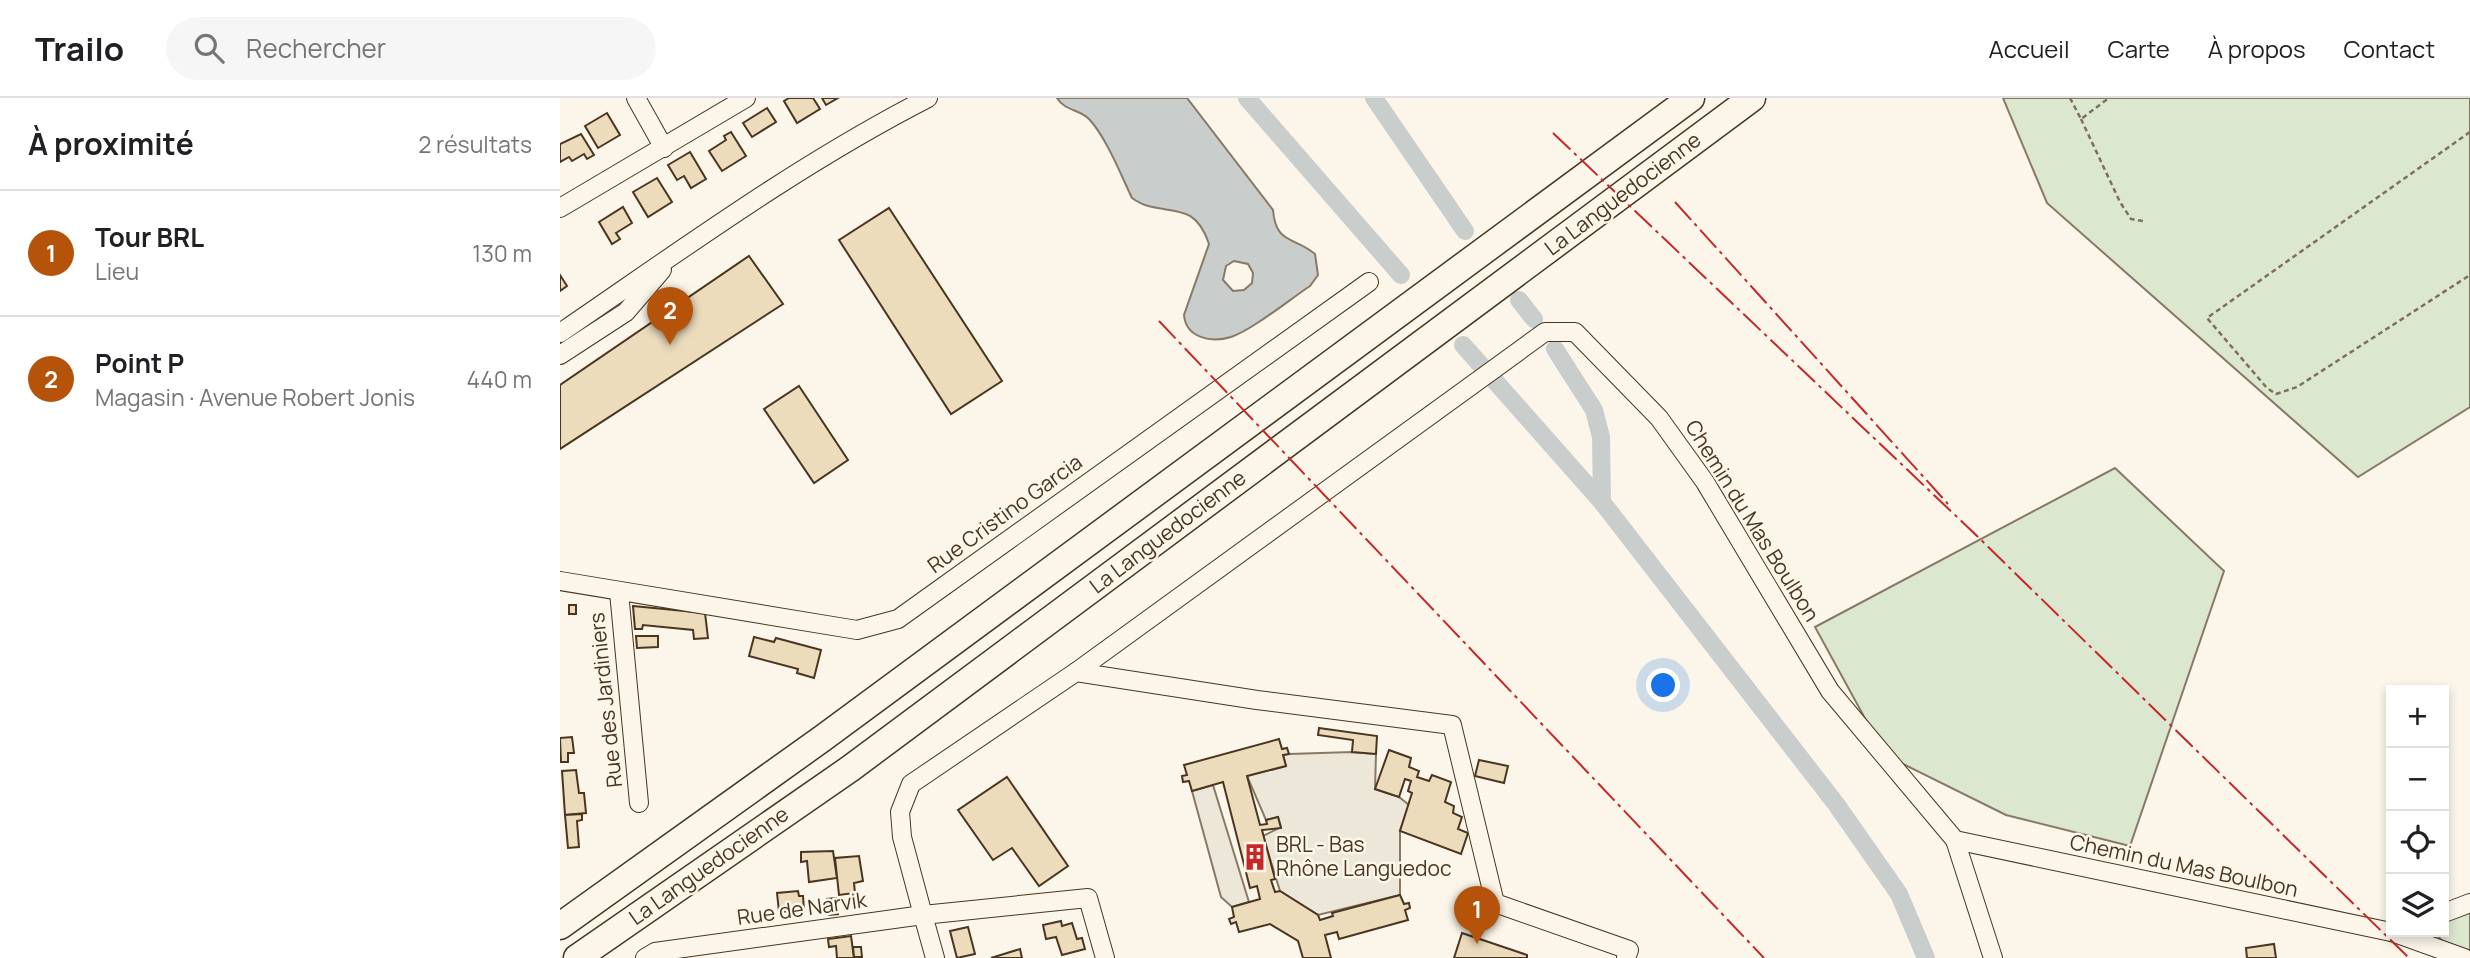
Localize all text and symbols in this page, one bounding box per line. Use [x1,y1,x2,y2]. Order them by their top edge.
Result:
search box [166,17,656,80]
text: Trailo [35,26,124,71]
icon: search [190,29,228,67]
text: Rechercher [246,30,386,66]
text: Accueil [1989,32,2069,65]
text: Carte [2107,32,2170,65]
text: À propos [2208,32,2306,65]
text: Contact [2344,32,2435,65]
text: À proximité [28,123,194,164]
street label: La Languedocienne [1539,125,1706,261]
text: 2 résultats [418,128,532,160]
text: Tour BRL [95,219,204,255]
text: 1 [46,237,56,269]
text: 130 m [472,237,532,269]
text: Lieu [95,255,139,287]
pin: 2 [647,287,693,345]
text: Point P [95,345,184,381]
text: 2 [44,363,58,395]
text: 440 m [467,363,532,395]
text: Magasin · Avenue Robert Jonis [95,381,415,413]
street label: Chemin du Mas Boulbon [1679,414,1826,626]
street label: Rue Cristino Garcia [921,448,1087,579]
street label: La Languedocienne [1084,463,1251,599]
street label: Rue des Jardiniers [582,611,628,789]
your location [1646,668,1680,702]
map controls [2386,685,2449,937]
button: + [2386,685,2449,748]
button: − [2386,748,2449,811]
street label: La Languedocienne [623,800,794,931]
button: locate [2386,811,2449,874]
street label: Chemin du Mas Boulbon [2068,827,2301,903]
place label: BRL - Bas Rhône Languedoc [1276,830,1452,882]
building icon: BRL - Bas Rhône Languedoc [1240,842,1270,872]
button: layers [2386,874,2449,937]
street label: Rue de Narvik [735,885,869,931]
pin: 1 [1454,886,1500,944]

